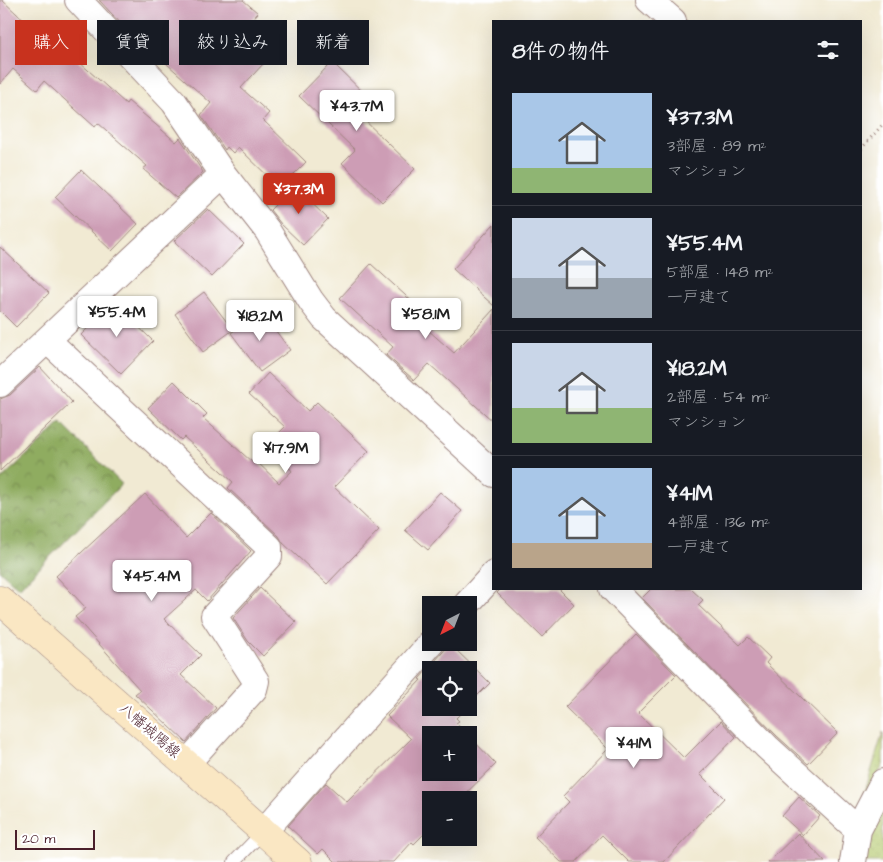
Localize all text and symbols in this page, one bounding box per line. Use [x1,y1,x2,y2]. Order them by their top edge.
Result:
chip: 購入 [15,20,87,65]
chip: 賃貸 [97,20,169,65]
chip: 絞り込み [179,20,287,65]
chip: 新着 [297,20,369,65]
icon: filters [814,36,842,64]
text: 8件の物件 [512,37,610,66]
pin: ¥43.7M [316,90,398,132]
text: ¥43.7M [331,95,383,117]
text: ¥37.3M [667,103,733,132]
icon: home [552,113,612,173]
text: 3部屋 · 89 m² [667,135,767,157]
text: マンション [667,160,746,182]
pin: ¥37.3M [258,172,340,215]
text: ¥37.3M [274,178,324,200]
text: ¥55.4M [667,229,743,258]
icon: home [552,238,612,298]
text: 5部屋 · 148 m² [667,261,774,283]
text: 一戸建て [667,286,731,308]
pin: ¥55.4M [76,296,158,338]
pin: ¥58.1M [385,298,467,340]
pin: ¥18.2M [219,300,301,342]
text: ¥55.4M [88,301,146,323]
text: ¥58.1M [402,303,450,325]
text: ¥18.2M [237,305,283,327]
text: ¥18.2M [667,354,727,383]
icon: home [552,363,612,423]
text: 2部屋 · 54 m² [667,386,770,408]
text: マンション [667,411,746,433]
pin: ¥17.9M [245,432,327,474]
text: ¥17.9M [263,437,309,459]
text: ¥41M [667,479,713,508]
icon: home [552,488,612,548]
text: 4部屋 · 136 m² [667,511,770,533]
text: 一戸建て [667,536,731,558]
pin: ¥45.4M [111,560,193,602]
text: ¥45.4M [123,565,181,587]
north arrow [422,596,478,651]
map controls [422,596,477,846]
button: locate [422,661,477,716]
street label: 八幡城陽線 [114,698,185,763]
button: + [422,726,477,781]
pin: ¥41M [604,726,664,769]
text: ¥41M [617,732,651,754]
button: − [422,791,477,846]
scale bar [15,827,95,850]
text: 20 m [22,829,55,849]

